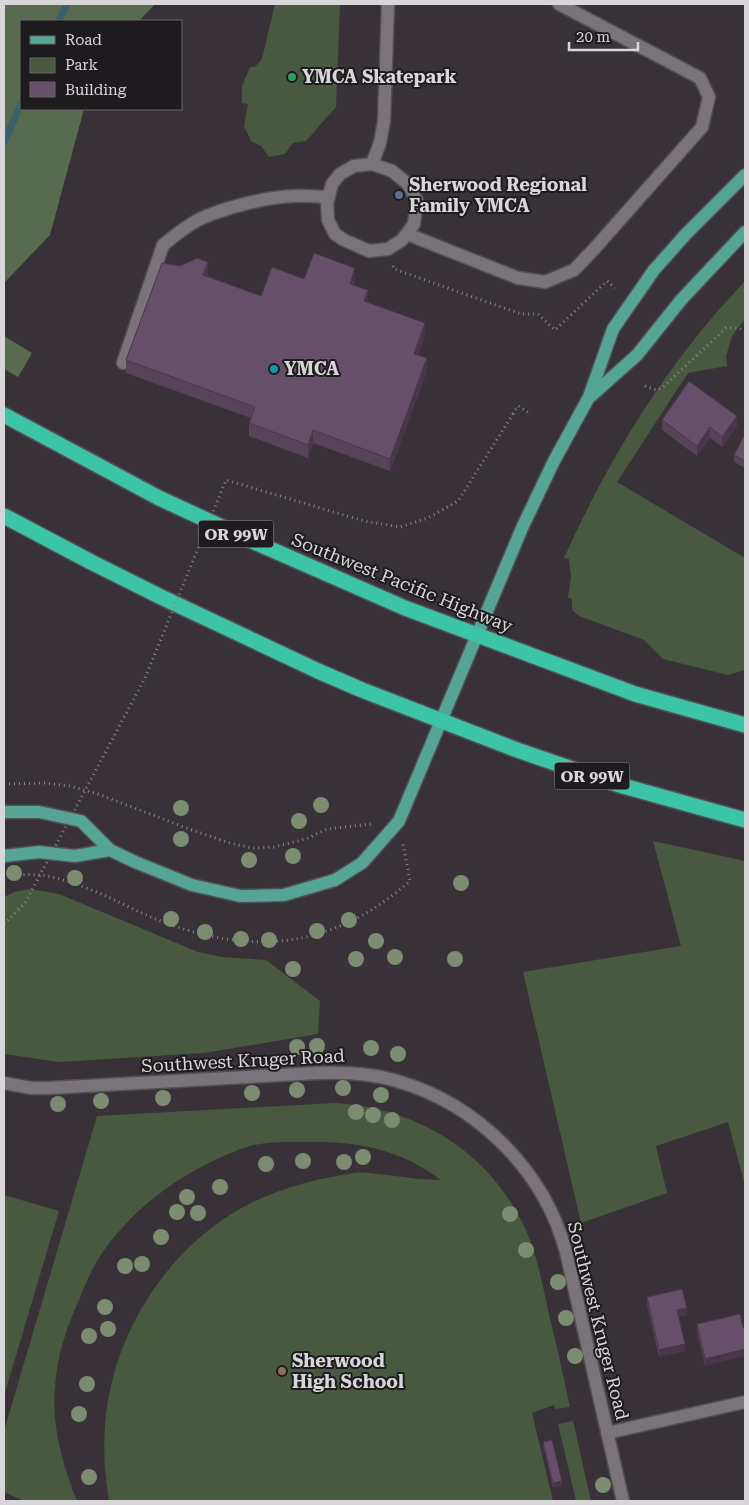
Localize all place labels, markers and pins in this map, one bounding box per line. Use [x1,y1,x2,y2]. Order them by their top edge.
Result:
place label: YMCA Skatepark [302,66,457,87]
marker: YMCA Skatepark [286,71,298,83]
place label: Sherwood Regional Family YMCA [409,174,587,216]
marker: Sherwood Regional Family YMCA [393,189,405,201]
place label: YMCA [284,358,339,379]
marker: YMCA [268,363,280,375]
place label: Sherwood High School [292,1350,404,1392]
marker: Sherwood High School [276,1365,288,1377]

